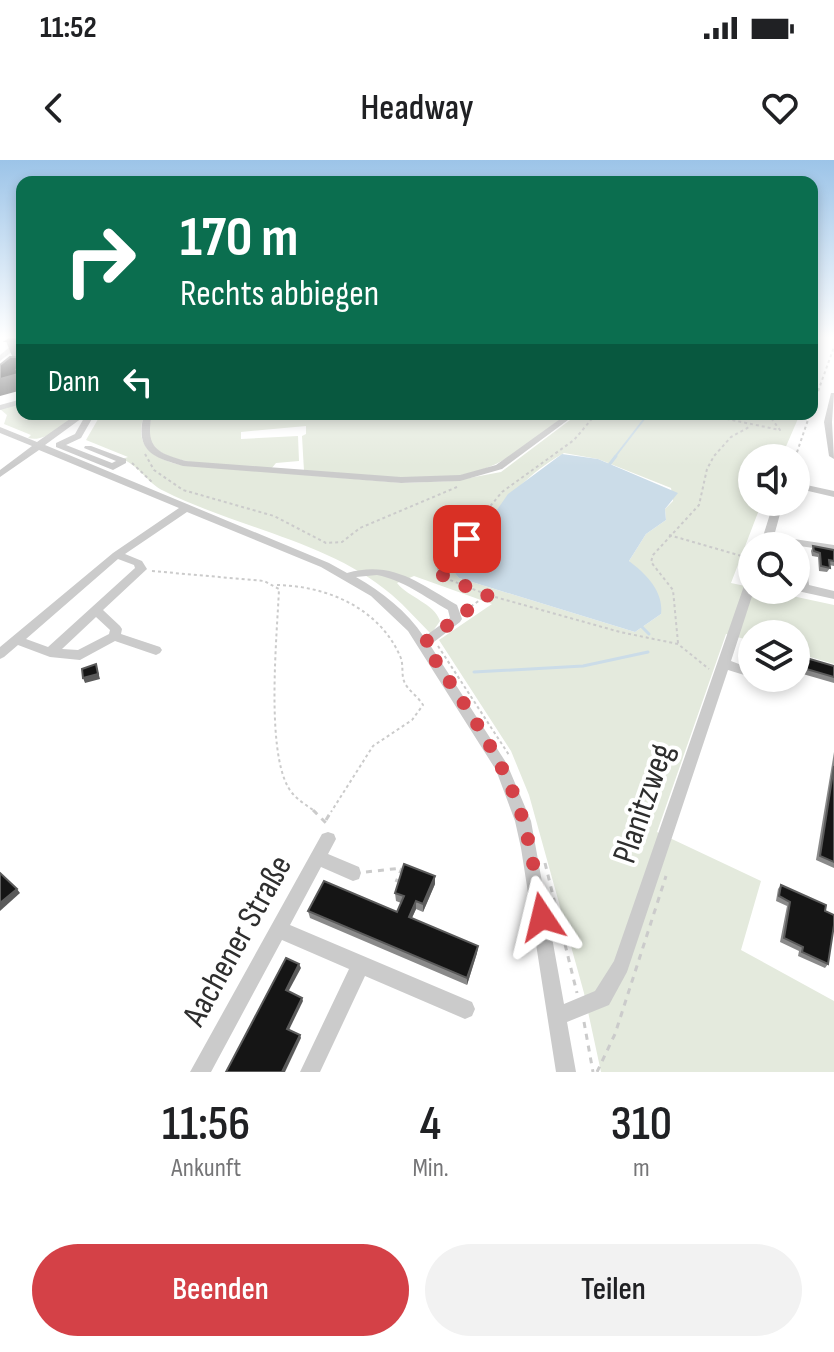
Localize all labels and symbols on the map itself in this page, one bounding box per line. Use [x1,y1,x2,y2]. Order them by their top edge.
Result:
pin [433,505,501,573]
street label: Planitzweg [604,738,683,869]
street label: Aachener Straße [173,848,301,1034]
position arrow [500,875,584,959]

